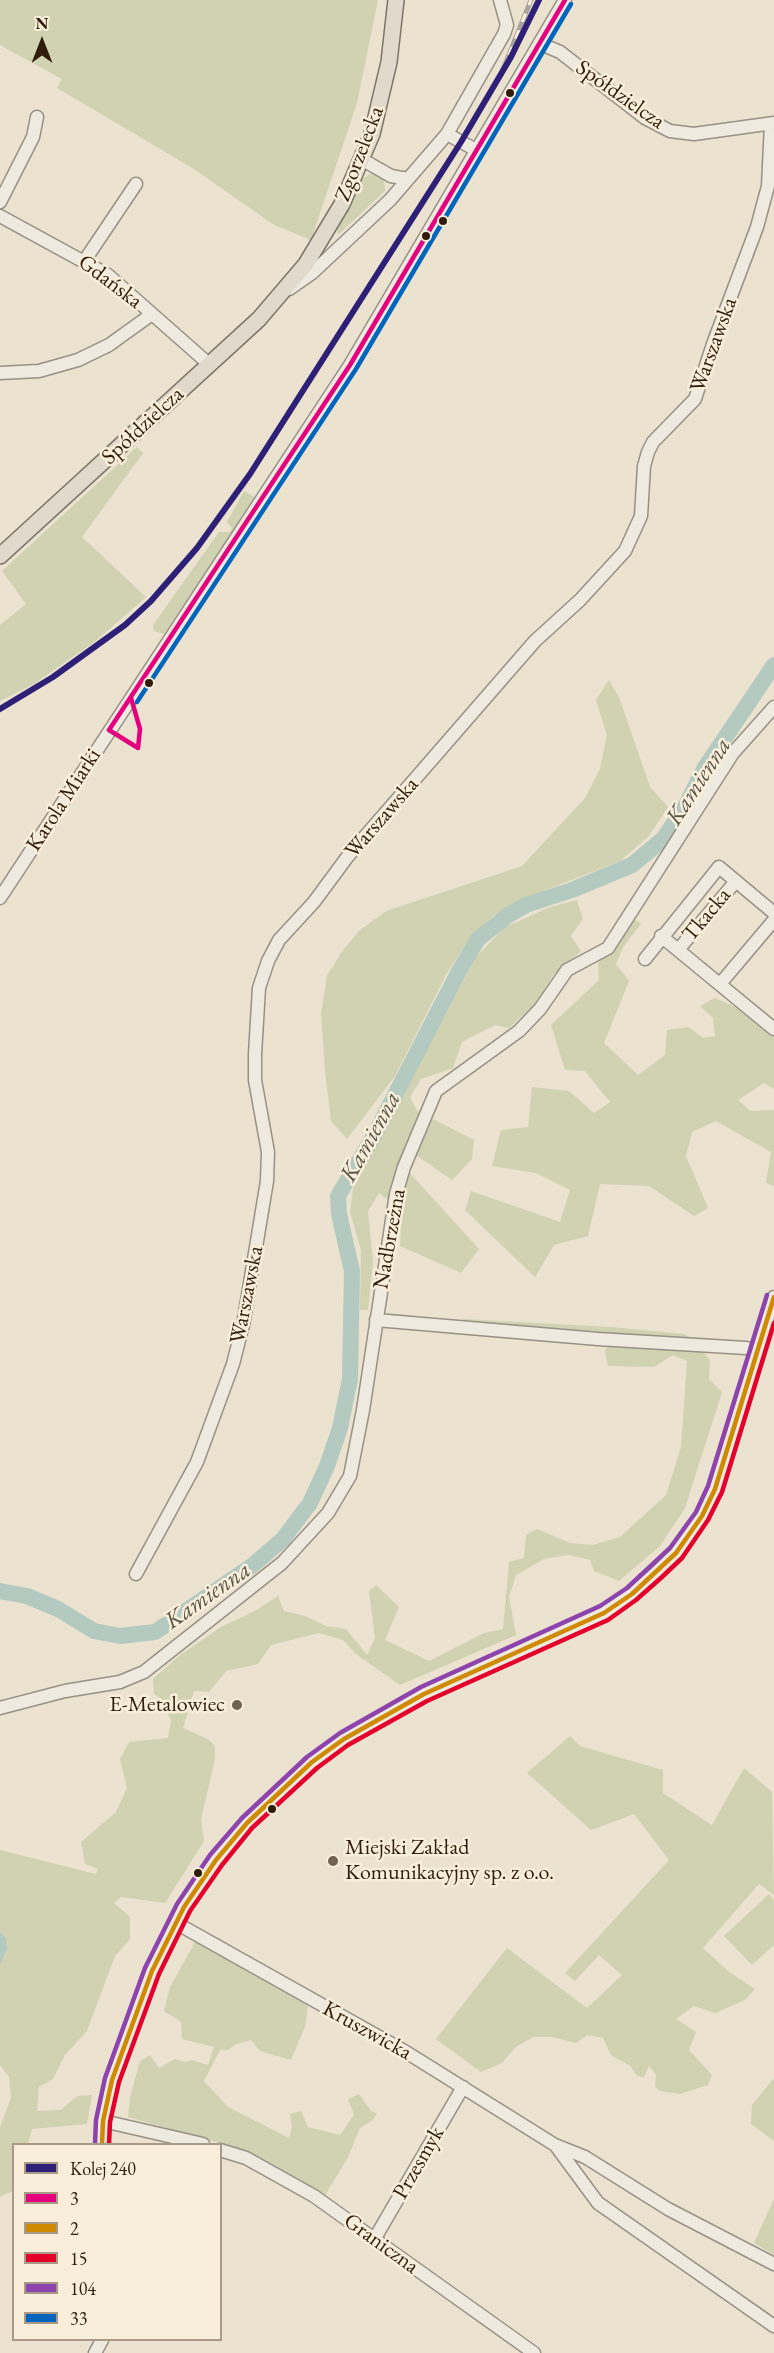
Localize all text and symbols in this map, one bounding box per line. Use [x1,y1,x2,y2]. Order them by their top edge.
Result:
north arrow [12,12,72,72]
text: N [36,13,48,34]
street label: Spółdzielcza [570,55,670,135]
unlabelled marker [504,87,516,99]
street label: Zgorzelecka [330,103,390,205]
unlabelled marker [437,215,449,227]
unlabelled marker [420,230,432,242]
street label: Gdańska [73,249,147,315]
street label: Warszawska [685,294,743,396]
street label: Spółdzielcza [97,381,189,471]
unlabelled marker [143,677,155,689]
water label: Kamienna [660,733,738,831]
street label: Karola Miarki [21,744,107,856]
street label: Warszawska [340,772,424,864]
street label: Tkacka [677,883,737,947]
water label: Kamienna [335,1087,407,1187]
street label: Nadbrzeżna [368,1187,412,1291]
street label: Warszawska [225,1244,269,1346]
water label: Kamienna [159,1556,257,1636]
place label: E-Metalowiec [109,1692,225,1718]
marker: E-Metalowiec [230,1698,244,1712]
unlabelled marker [266,1803,278,1815]
place label: Miejski Zakład Komunikacyjny sp. z o.o. [345,1835,554,1886]
marker: Miejski Zakład Komunikacyjny sp. z o.o. [326,1854,340,1868]
unlabelled marker [192,1867,204,1879]
street label: Kruszwicka [318,1996,416,2066]
street label: Przesmyk [388,2122,450,2204]
legend [12,2143,222,2341]
text: Kolej 240 [70,2157,136,2180]
text: 3 [70,2187,79,2210]
street label: Graniczna [338,2208,424,2280]
text: 2 [70,2217,79,2240]
text: 15 [70,2247,87,2270]
text: 104 [70,2277,96,2300]
text: 33 [70,2307,87,2330]

